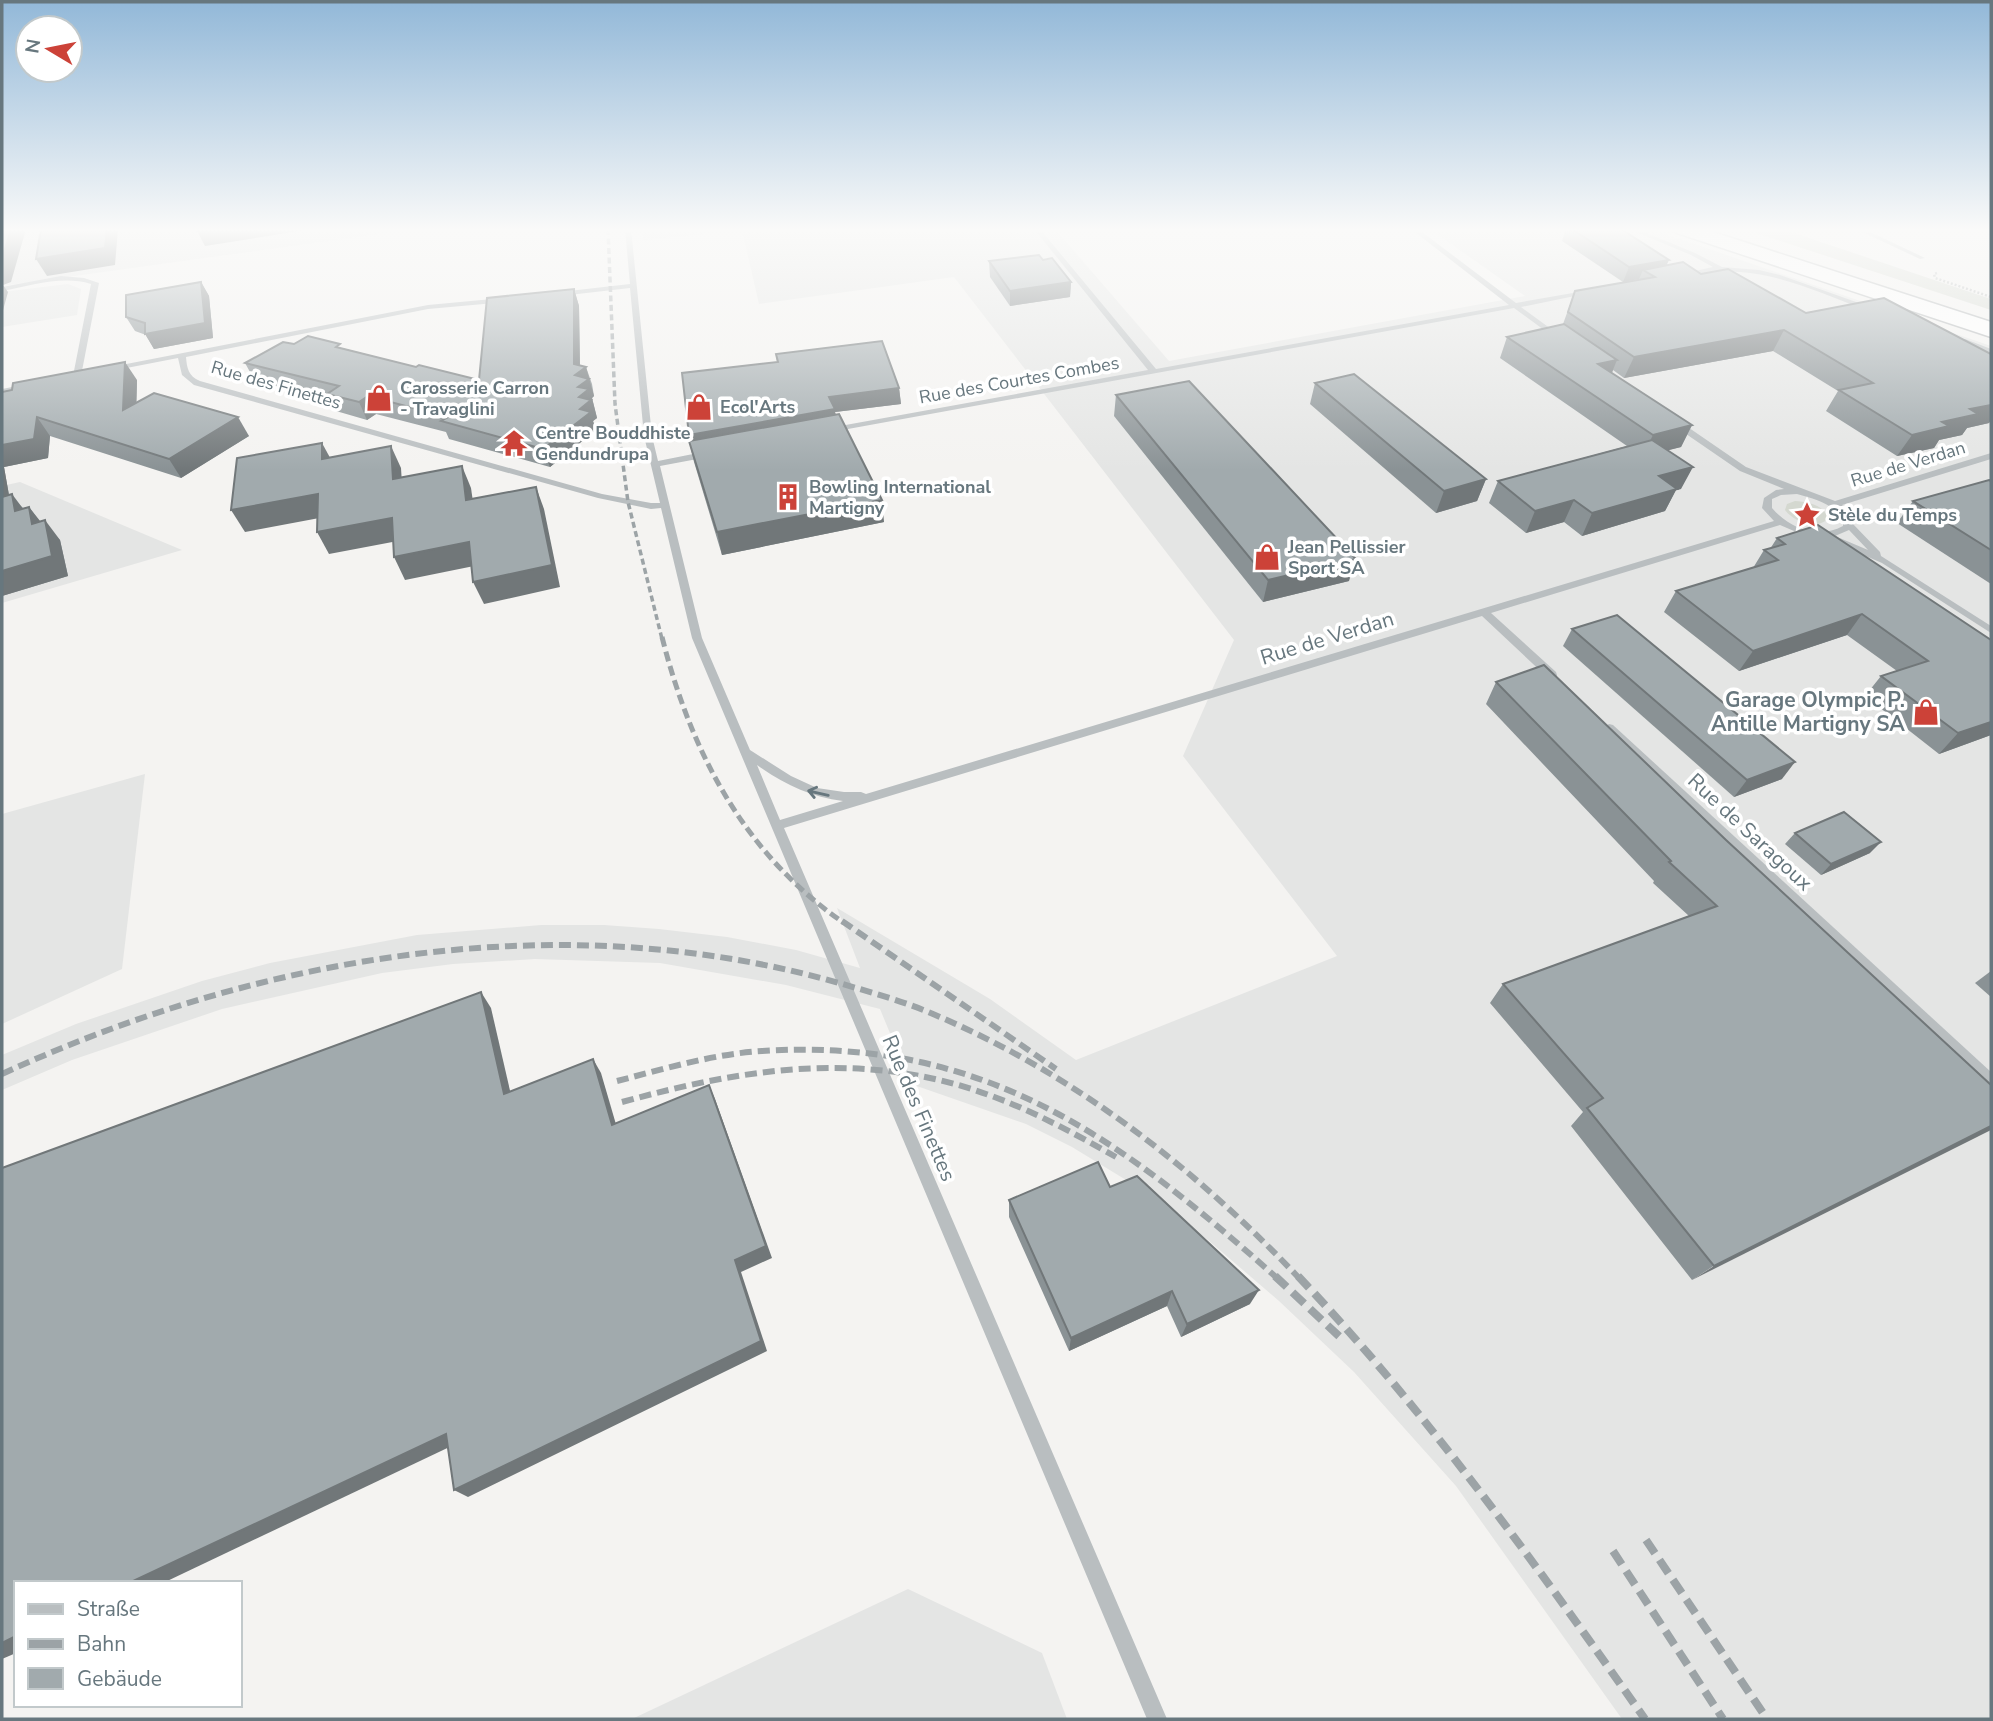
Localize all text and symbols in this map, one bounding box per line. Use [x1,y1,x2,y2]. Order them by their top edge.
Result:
north arrow [14,14,84,84]
text: N [19,37,47,55]
street label: Rue des Courtes Combes [917,351,1121,409]
street label: Rue des Finettes [208,355,344,415]
place label: Carosserie Carron - Travaglini [400,376,549,421]
shop icon: Carosserie Carron - Travaglini [364,383,394,413]
shop icon: Ecol'Arts [684,392,714,422]
place label: Ecol'Arts [720,395,796,419]
place label: Centre Bouddhiste Gendundrupa [535,421,691,466]
temple icon: Centre Bouddhiste Gendundrupa [499,428,529,458]
street label: Rue de Verdan [1848,435,1968,493]
place label: Bowling International Martigny [809,475,991,520]
building icon: Bowling International Martigny [773,482,803,512]
place icon: Stèle du Temps [1792,500,1822,530]
place label: Stèle du Temps [1828,503,1957,527]
place label: Jean Pellissier Sport SA [1287,535,1405,580]
shop icon: Jean Pellissier Sport SA [1252,542,1282,572]
street label: Rue de Verdan [1257,604,1397,672]
place label: Garage Olympic P. Antille Martigny SA [1711,686,1905,738]
shop icon: Garage Olympic P. Antille Martigny SA [1911,697,1941,727]
street label: Rue de Saragoux [1682,767,1818,897]
one-way arrow [807,785,830,799]
street label: Rue des Finettes [876,1031,962,1185]
legend [14,1581,242,1707]
text: Straße [77,1595,140,1623]
text: Bahn [77,1630,126,1658]
text: Gebäude [77,1665,162,1693]

